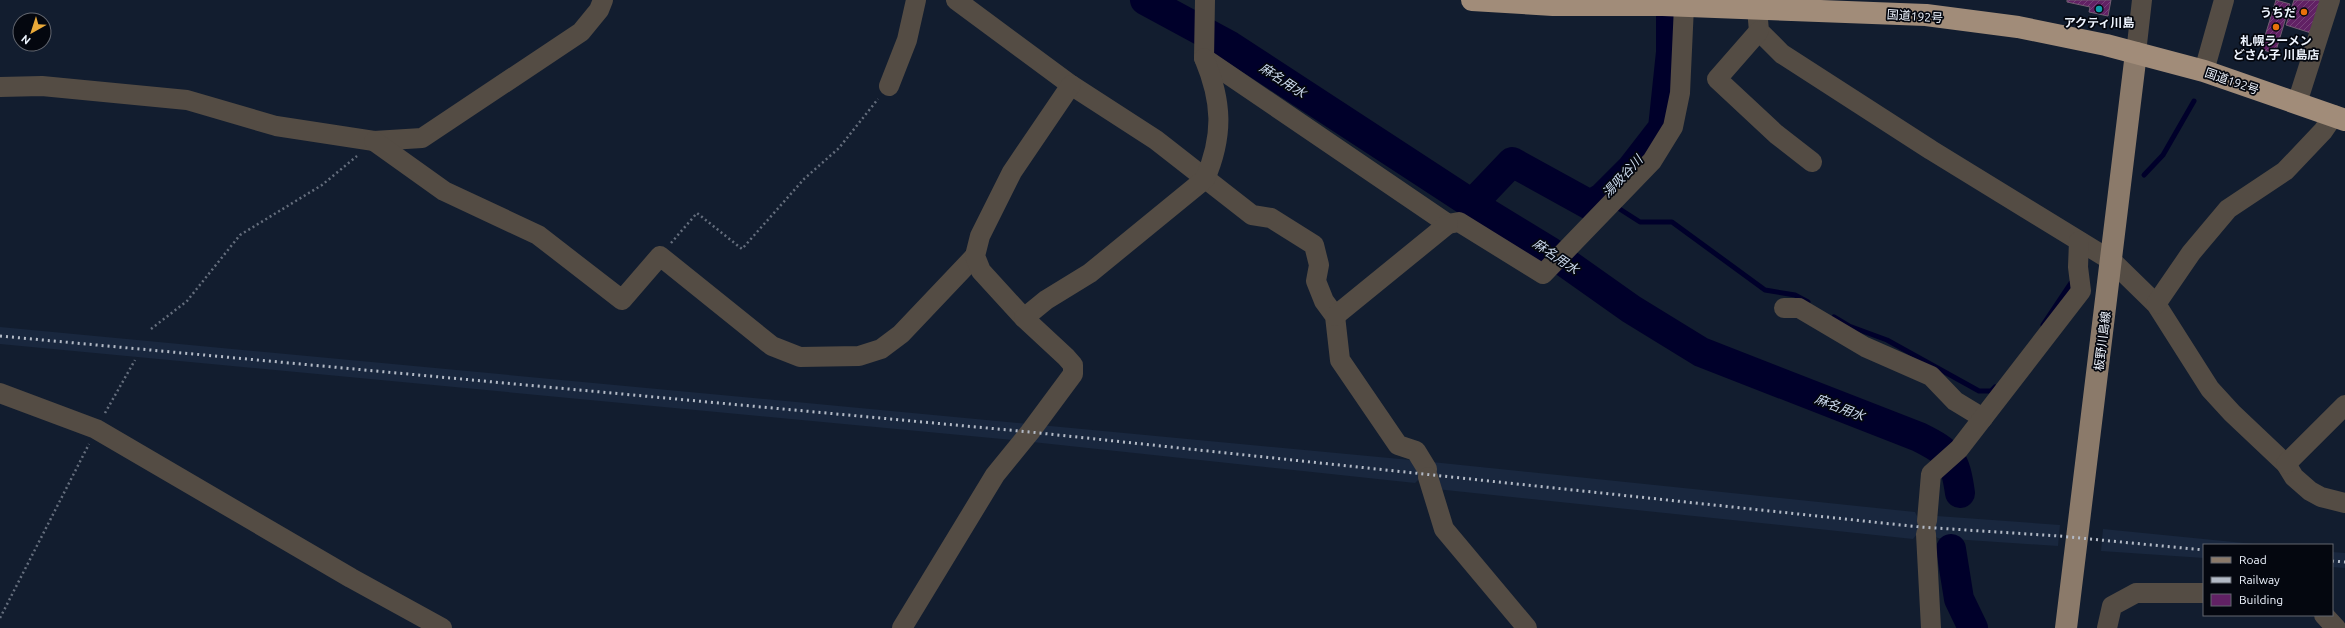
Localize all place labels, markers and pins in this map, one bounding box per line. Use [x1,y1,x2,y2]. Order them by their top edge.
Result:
marker: アクティ川島 [2094,4,2104,14]
place label: うちだ [2260,6,2296,19]
marker: うちだ [2299,7,2309,17]
place label: アクティ川島 [2064,16,2134,29]
marker: 札幌ラーメン どさん子 川島店 [2271,22,2281,32]
place label: 札幌ラーメン どさん子 川島店 [2233,34,2319,61]

